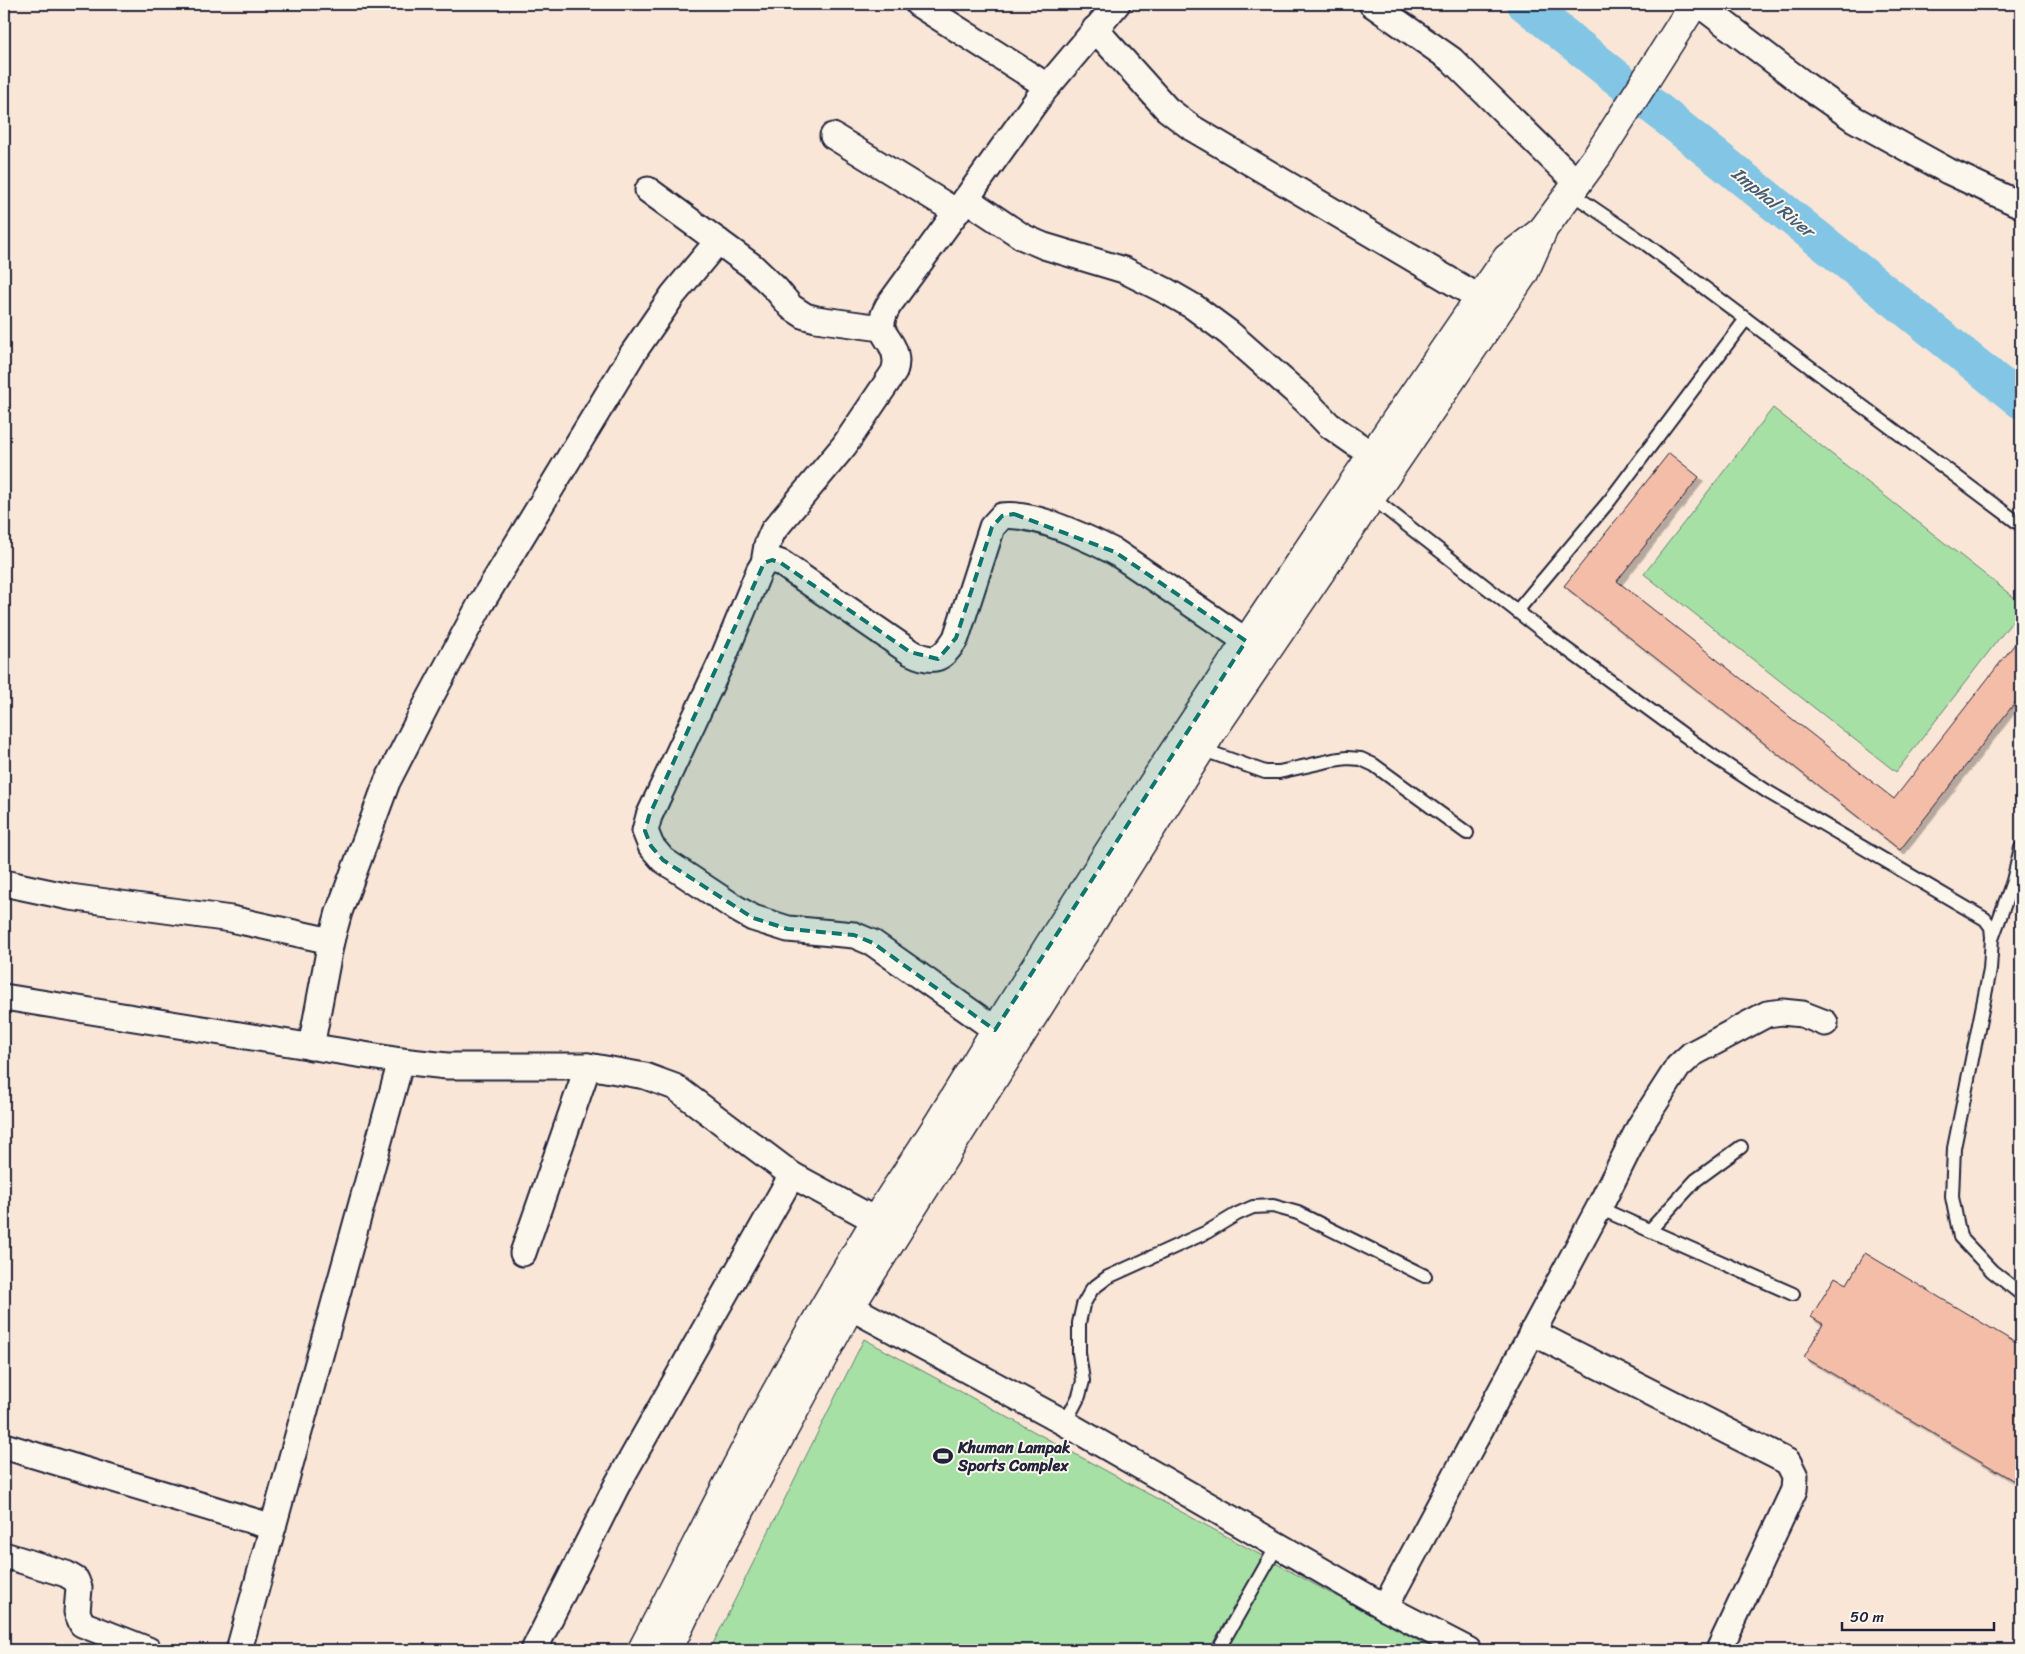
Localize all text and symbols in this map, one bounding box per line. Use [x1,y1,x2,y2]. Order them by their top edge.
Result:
water label: Imphal River [1724,158,1824,248]
place label: Khuman Lampak Sports Complex [957,1433,1071,1480]
sports icon: Khuman Lampak Sports Complex [932,1445,954,1467]
scale bar [1842,1599,1995,1631]
text: 50 m [1850,1604,1885,1630]

